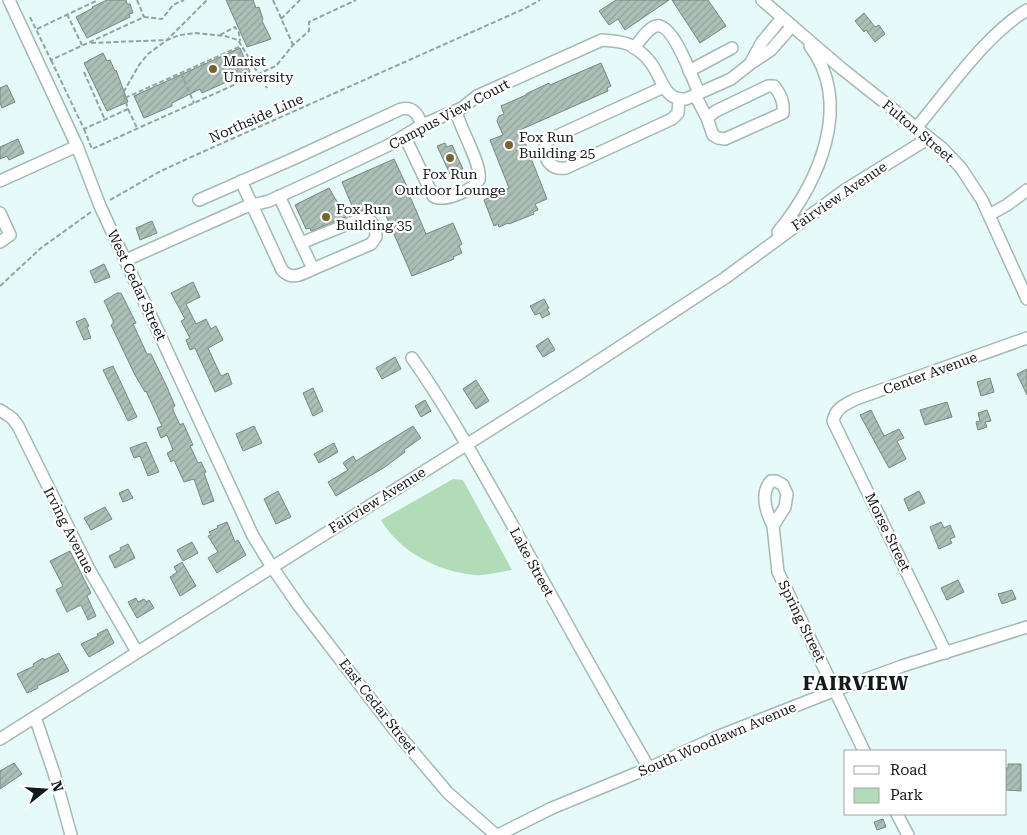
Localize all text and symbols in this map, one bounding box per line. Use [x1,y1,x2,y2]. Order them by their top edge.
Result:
place label: Marist University [223,53,294,85]
marker: Marist University [207,63,219,75]
street label: Campus View Court [386,75,512,153]
street label: Northside Line [207,90,306,146]
street label: Fulton Street [879,97,957,165]
place label: Fox Run Building 25 [519,129,596,161]
marker: Fox Run Building 25 [503,139,515,151]
marker: Fox Run Outdoor Lounge [444,152,456,164]
street label: Fairview Avenue [788,158,890,234]
place label: Fox Run Outdoor Lounge [395,166,506,198]
place label: Fox Run Building 35 [336,201,413,233]
marker: Fox Run Building 35 [320,211,332,223]
street label: West Cedar Street [104,227,170,343]
street label: Center Avenue [881,348,980,397]
street label: Fairview Avenue [326,464,429,536]
street label: Irving Avenue [40,484,98,576]
street label: Morse Street [862,490,914,574]
street label: Lake Street [507,525,557,599]
street label: Spring Street [775,578,829,664]
street label: East Cedar Street [336,655,420,757]
district label: FAIRVIEW [803,672,909,695]
street label: South Woodlawn Avenue [636,698,799,780]
legend [844,750,1007,815]
text: Road [890,761,927,779]
north arrow [20,765,70,815]
text: N [48,779,67,794]
text: Park [890,786,924,804]

